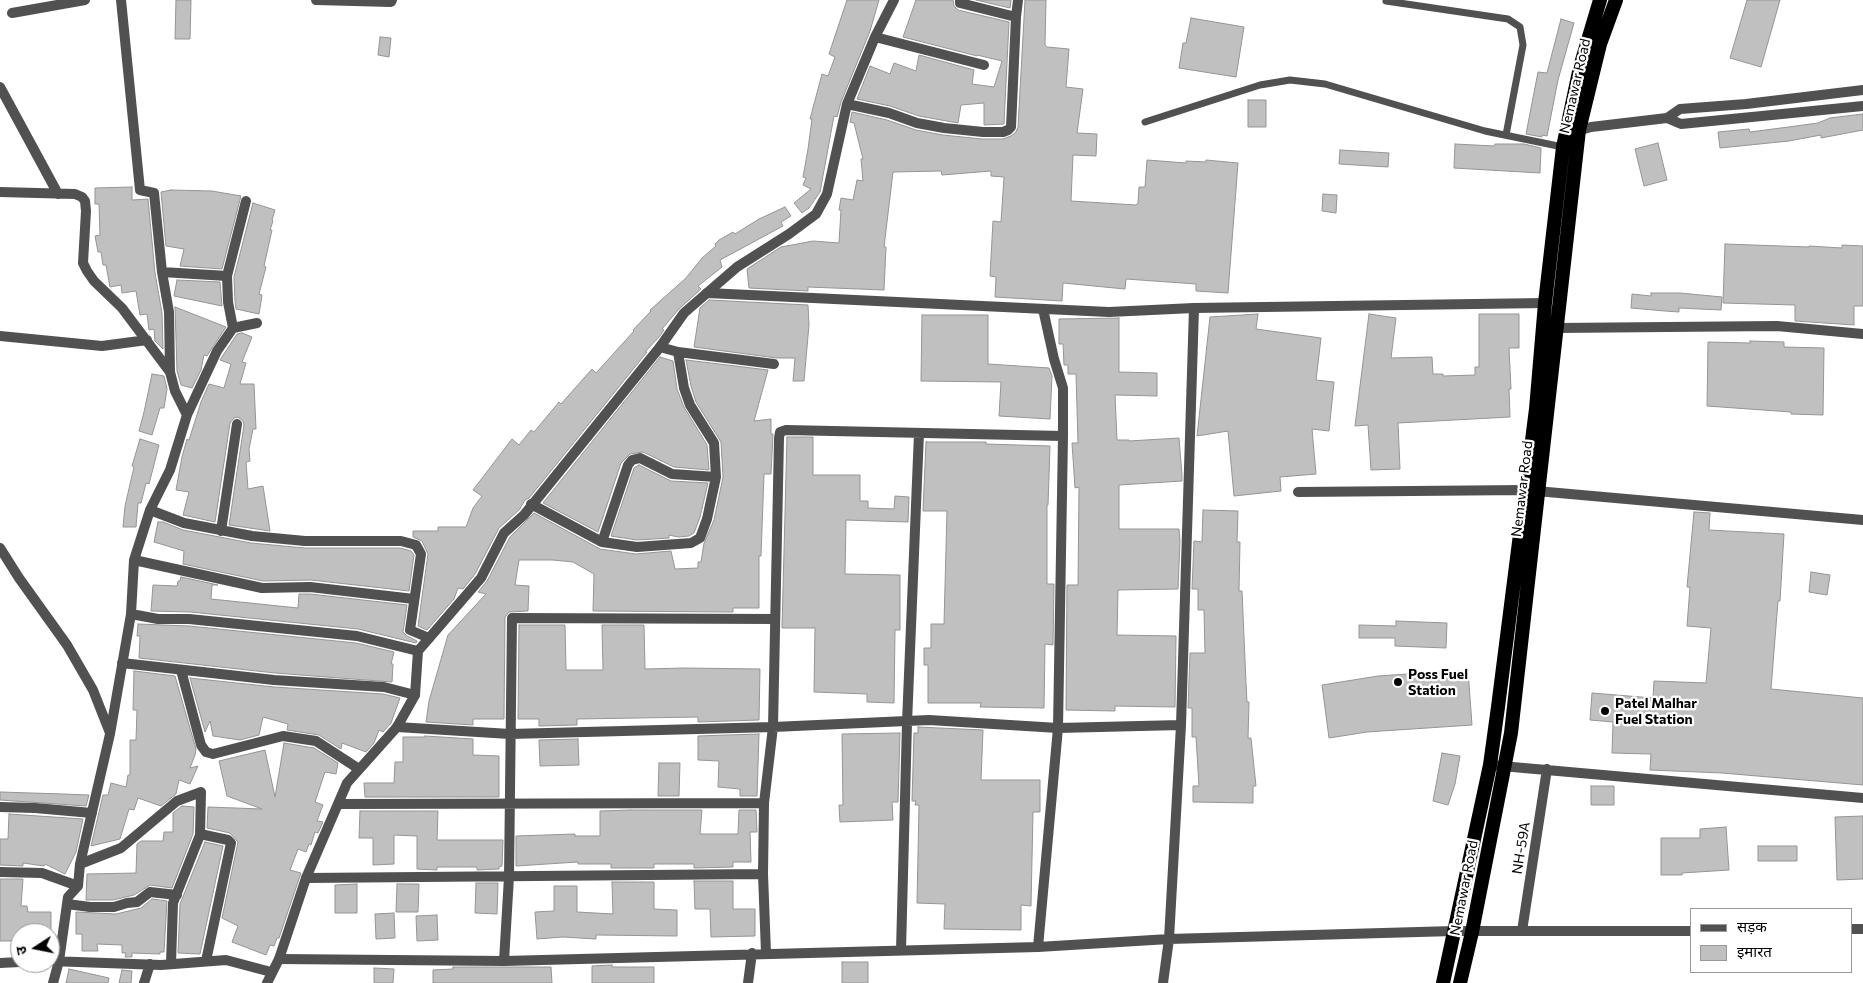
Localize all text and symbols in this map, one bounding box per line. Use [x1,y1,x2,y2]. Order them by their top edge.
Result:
street label: Nemawar Road [1556,37,1594,135]
street label: Nemawar Road [1508,440,1536,538]
place label: Poss Fuel Station [1408,666,1468,699]
marker: Poss Fuel Station [1392,676,1404,688]
place label: Patel Malhar Fuel Station [1615,695,1697,728]
marker: Patel Malhar Fuel Station [1599,705,1611,717]
street label: NH-59A [1509,821,1533,875]
street label: Nemawar Road [1447,839,1481,937]
legend [1690,908,1853,973]
text: सड़क [1737,917,1767,935]
north arrow [10,923,60,973]
text: इमारत [1737,942,1772,960]
text: उ [12,945,30,956]

